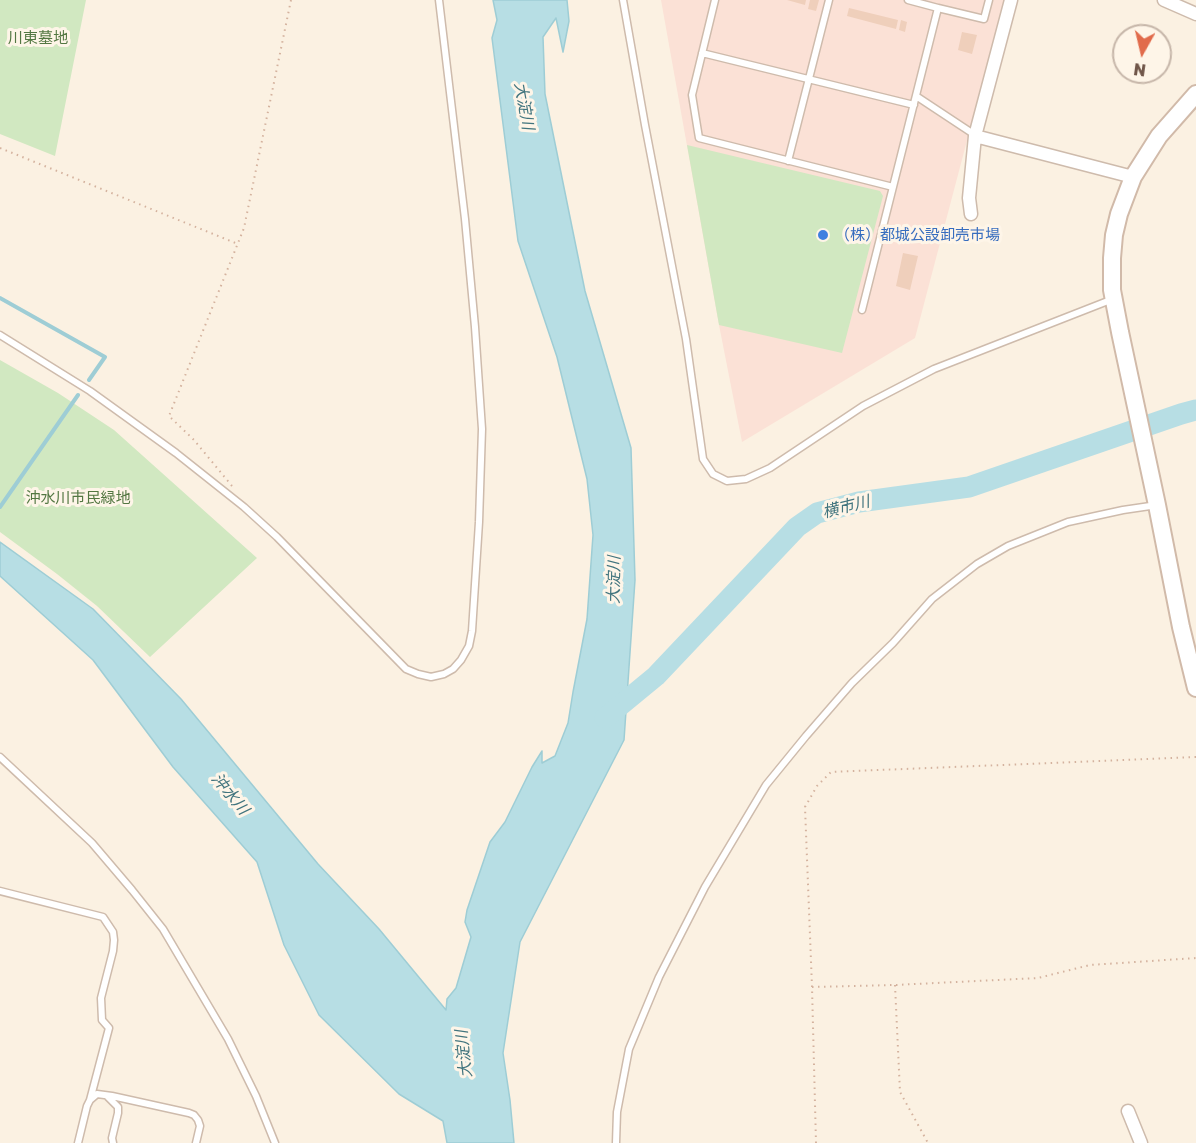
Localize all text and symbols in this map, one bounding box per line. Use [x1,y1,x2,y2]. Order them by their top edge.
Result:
north arrow [1112,24,1172,84]
park label: 川東墓地 [8,29,68,47]
text: N [1132,59,1147,81]
water label: 大淀川 [510,81,538,131]
place label: （株）都城公設卸売市場 [835,226,1000,244]
marker: （株）都城公設卸売市場 [816,228,830,242]
park label: 沖水川市民緑地 [26,489,130,507]
water label: 横市川 [820,492,872,522]
water label: 大淀川 [604,556,624,604]
water label: 沖水川 [207,769,253,819]
water label: 大淀川 [452,1029,476,1079]

